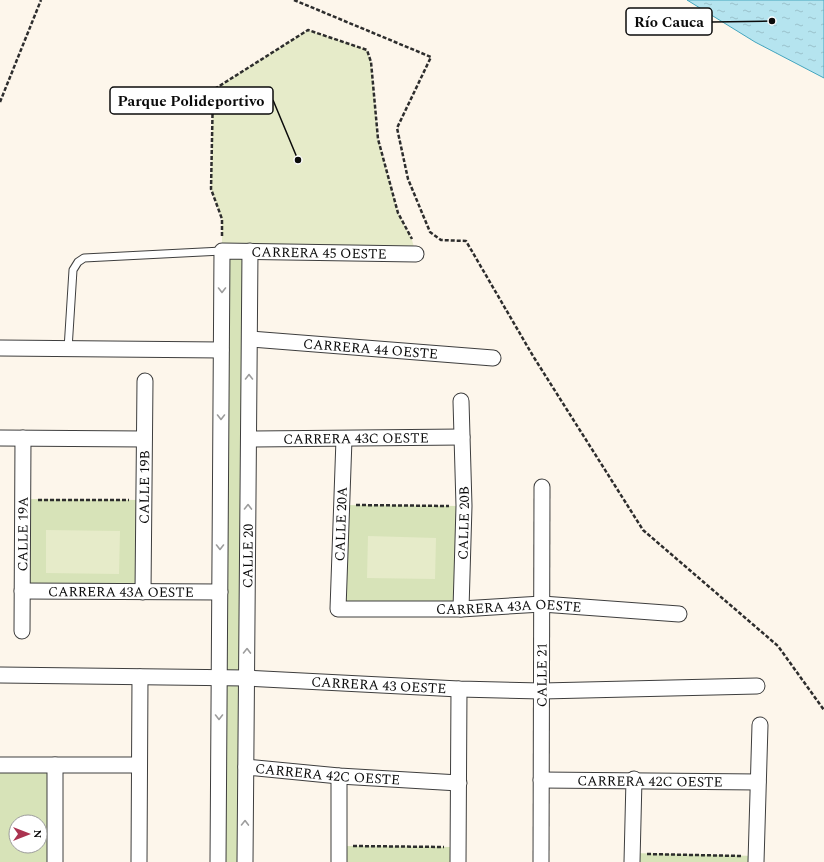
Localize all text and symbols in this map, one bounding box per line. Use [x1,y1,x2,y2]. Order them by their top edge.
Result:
callout: Río Cauca [626,8,712,35]
text: Río Cauca [634,11,704,34]
callout: Parque Polideportivo [110,87,273,114]
text: Parque Polideportivo [117,90,265,113]
street label: CARRERA 45 OESTE [251,241,387,264]
one-way arrow [218,287,226,293]
street label: CARRERA 44 OESTE [302,333,439,364]
one-way arrow [245,374,253,380]
one-way arrow [217,414,225,420]
street label: CARRERA 43C OESTE [283,427,429,449]
street label: CALLE 19B [133,450,155,524]
street label: CALLE 20A [329,486,353,562]
street label: CALLE 20B [452,486,475,560]
street label: CALLE 19A [12,496,33,572]
one-way arrow [244,504,252,510]
street label: CALLE 20 [237,524,258,588]
one-way arrow [216,544,224,550]
street label: CARRERA 43A OESTE [48,581,194,602]
street label: CARRERA 43A OESTE [436,593,582,620]
street label: CALLE 21 [531,643,552,707]
one-way arrow [243,648,251,654]
street label: CARRERA 43 OESTE [311,671,447,699]
one-way arrow [215,714,223,720]
street label: CARRERA 42C OESTE [254,757,401,790]
street label: CARRERA 42C OESTE [577,770,723,792]
north arrow [8,814,48,854]
one-way arrow [241,820,249,826]
text: N [29,830,46,839]

